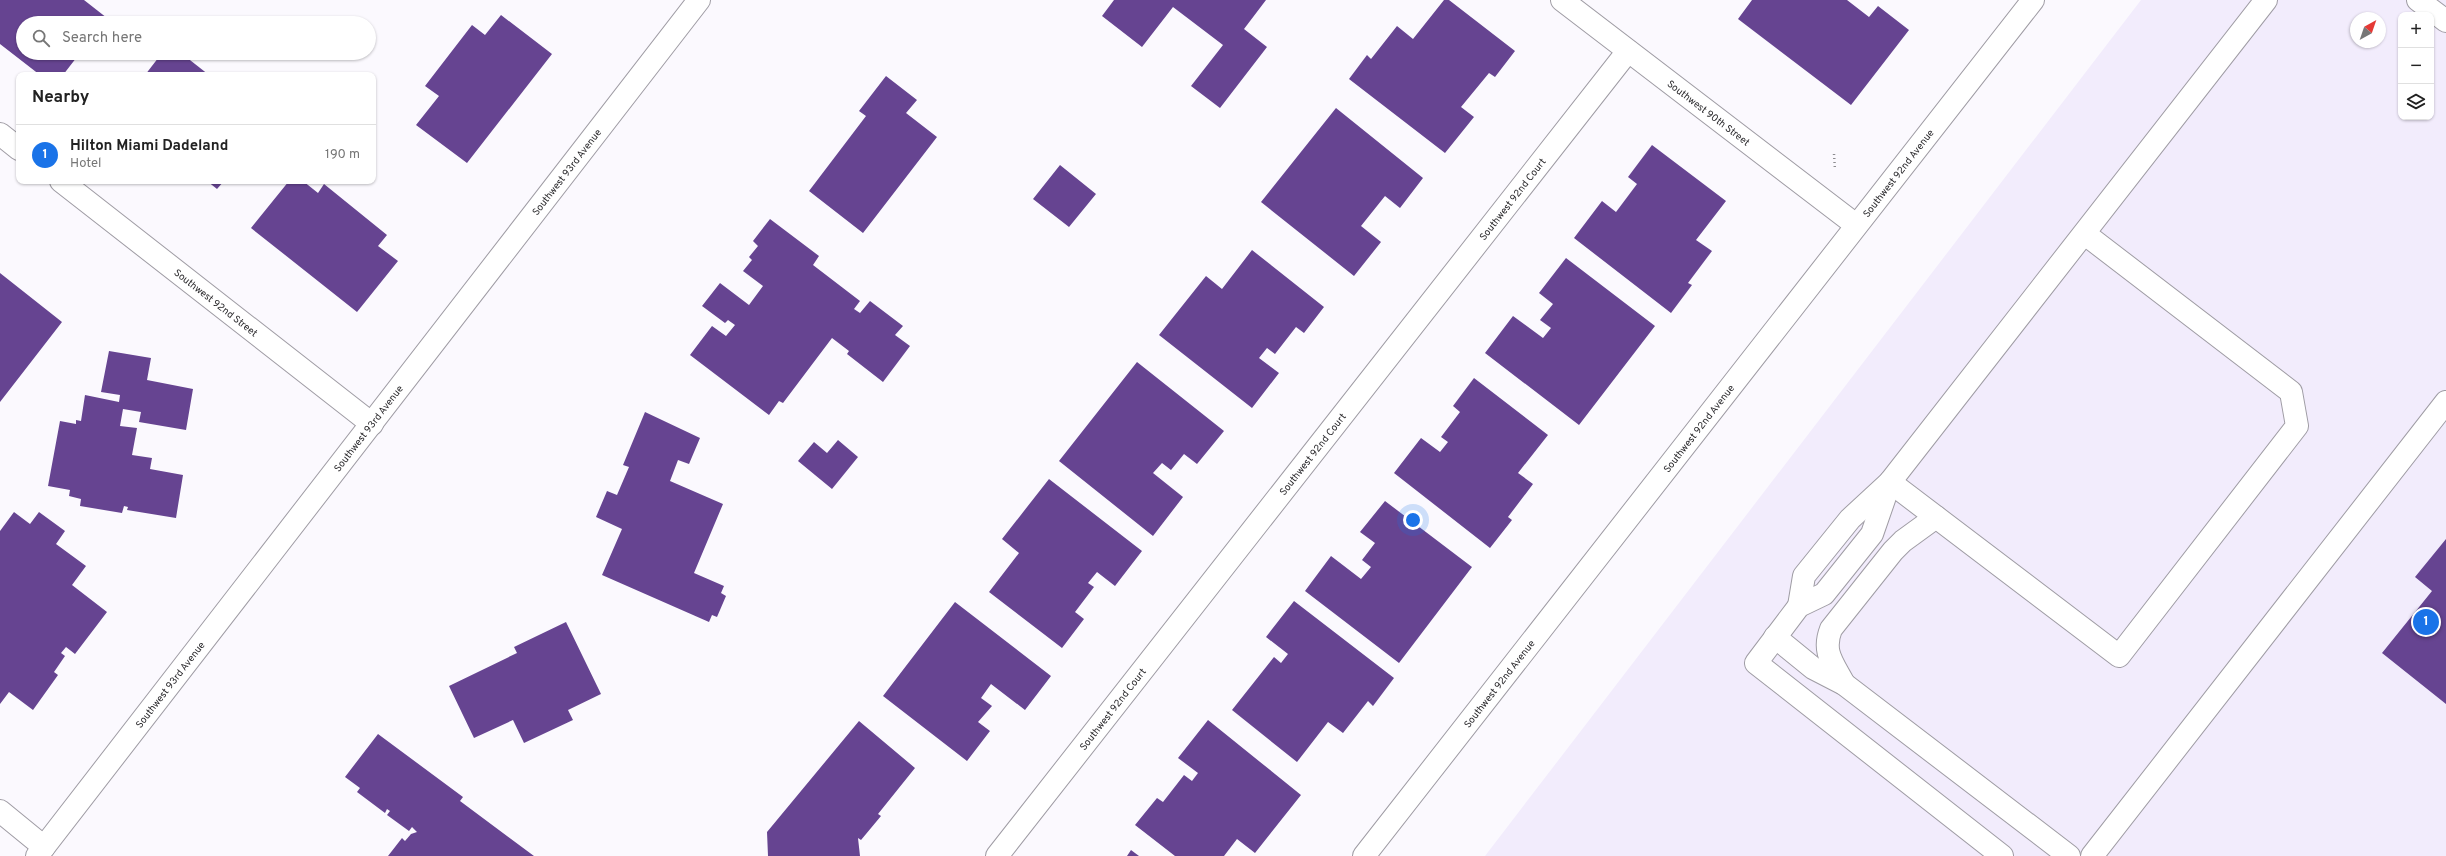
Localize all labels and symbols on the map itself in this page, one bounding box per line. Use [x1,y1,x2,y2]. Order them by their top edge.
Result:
north arrow [2350,12,2386,48]
street label: Southwest 90th Street [1664,78,1752,150]
street label: Southwest 93rd Avenue [530,127,605,219]
street label: Southwest 92nd Avenue [1861,127,1938,220]
street label: Southwest 92nd Court [1477,156,1550,243]
street label: Southwest 92nd Street [171,267,260,340]
street label: Southwest 92nd Avenue [1661,382,1738,476]
street label: Southwest 93rd Avenue [332,383,407,475]
street label: Southwest 92nd Court [1277,411,1350,498]
your location [1403,510,1423,530]
pin: 1 [2413,607,2439,637]
street label: Southwest 92nd Avenue [1462,638,1538,731]
street label: Southwest 93rd Avenue [133,639,208,731]
street label: Southwest 92nd Court [1077,666,1150,753]

